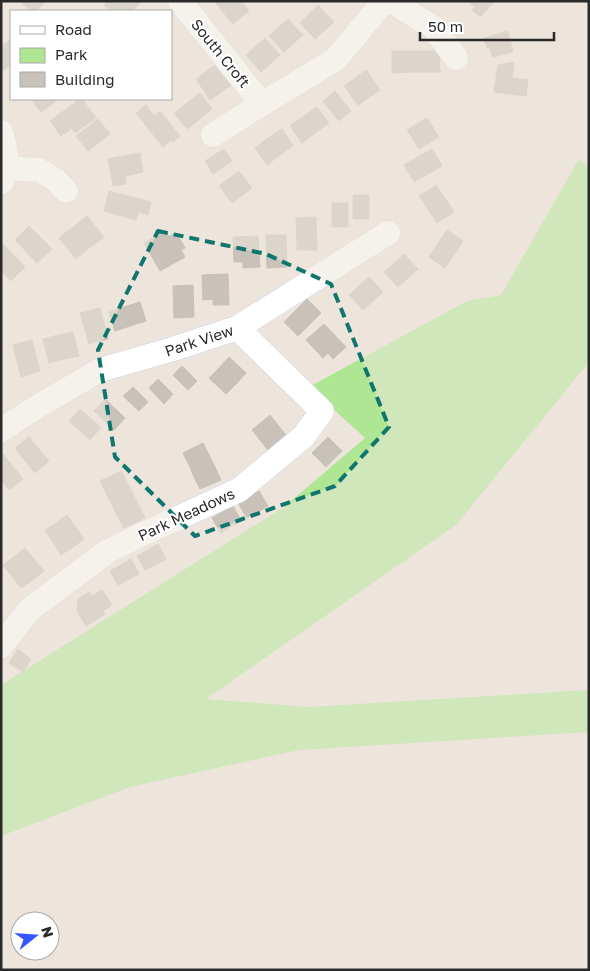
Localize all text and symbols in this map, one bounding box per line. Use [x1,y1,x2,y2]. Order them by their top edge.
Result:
legend [10,10,172,100]
scale bar [420,10,554,42]
street label: South Croft [188,15,254,91]
text: 50 m [428,17,463,35]
text: Road [55,20,92,38]
text: Park [55,45,88,63]
text: Building [55,70,115,88]
street label: Park View [162,320,236,360]
street label: Park Meadows [135,484,237,544]
north arrow [10,911,60,961]
text: N [38,924,58,940]

